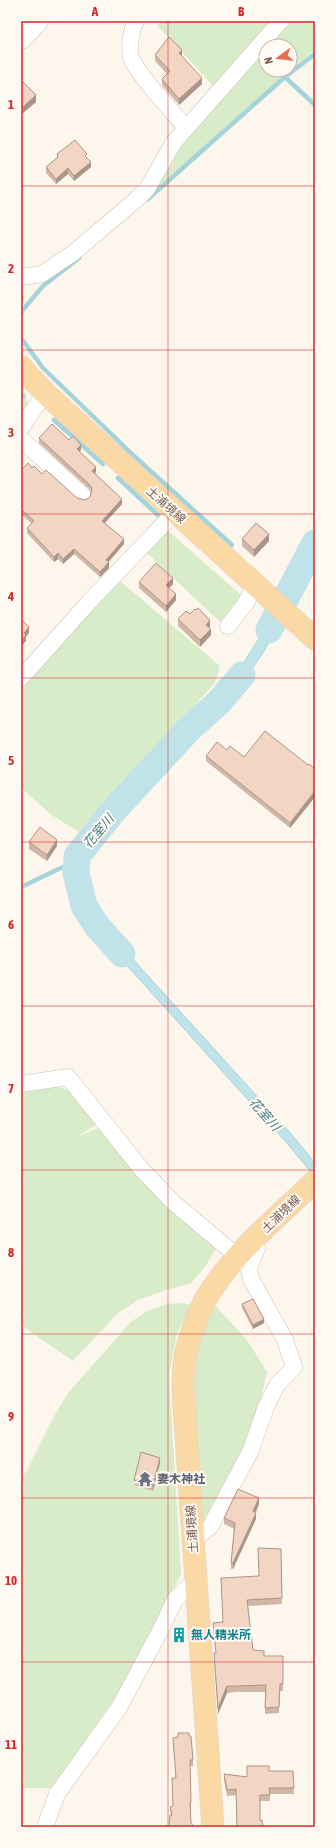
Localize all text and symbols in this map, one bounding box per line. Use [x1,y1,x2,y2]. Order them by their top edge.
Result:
text: A [91,4,99,19]
text: B [238,4,245,19]
north arrow [258,38,298,78]
text: N [262,56,275,65]
text: 1 [8,97,14,112]
text: 2 [8,261,14,276]
text: 3 [8,425,14,440]
street label: 土浦境線 [143,484,189,526]
text: 4 [7,589,14,604]
text: 5 [8,753,14,768]
water label: 花室川 [80,810,118,851]
text: 6 [8,917,14,932]
text: 7 [8,1081,14,1096]
water label: 花室川 [246,1095,285,1135]
street label: 土浦境線 [259,1192,303,1236]
text: 8 [8,1245,14,1260]
text: 9 [8,1409,14,1424]
temple icon: 妻木神社 [136,1470,154,1488]
place label: 妻木神社 [157,1472,205,1486]
street label: 土浦境線 [183,1505,201,1553]
text: 10 [5,1573,17,1588]
building icon: 無人精米所 [170,1626,188,1644]
place label: 無人精米所 [191,1628,251,1642]
text: 11 [5,1737,17,1752]

